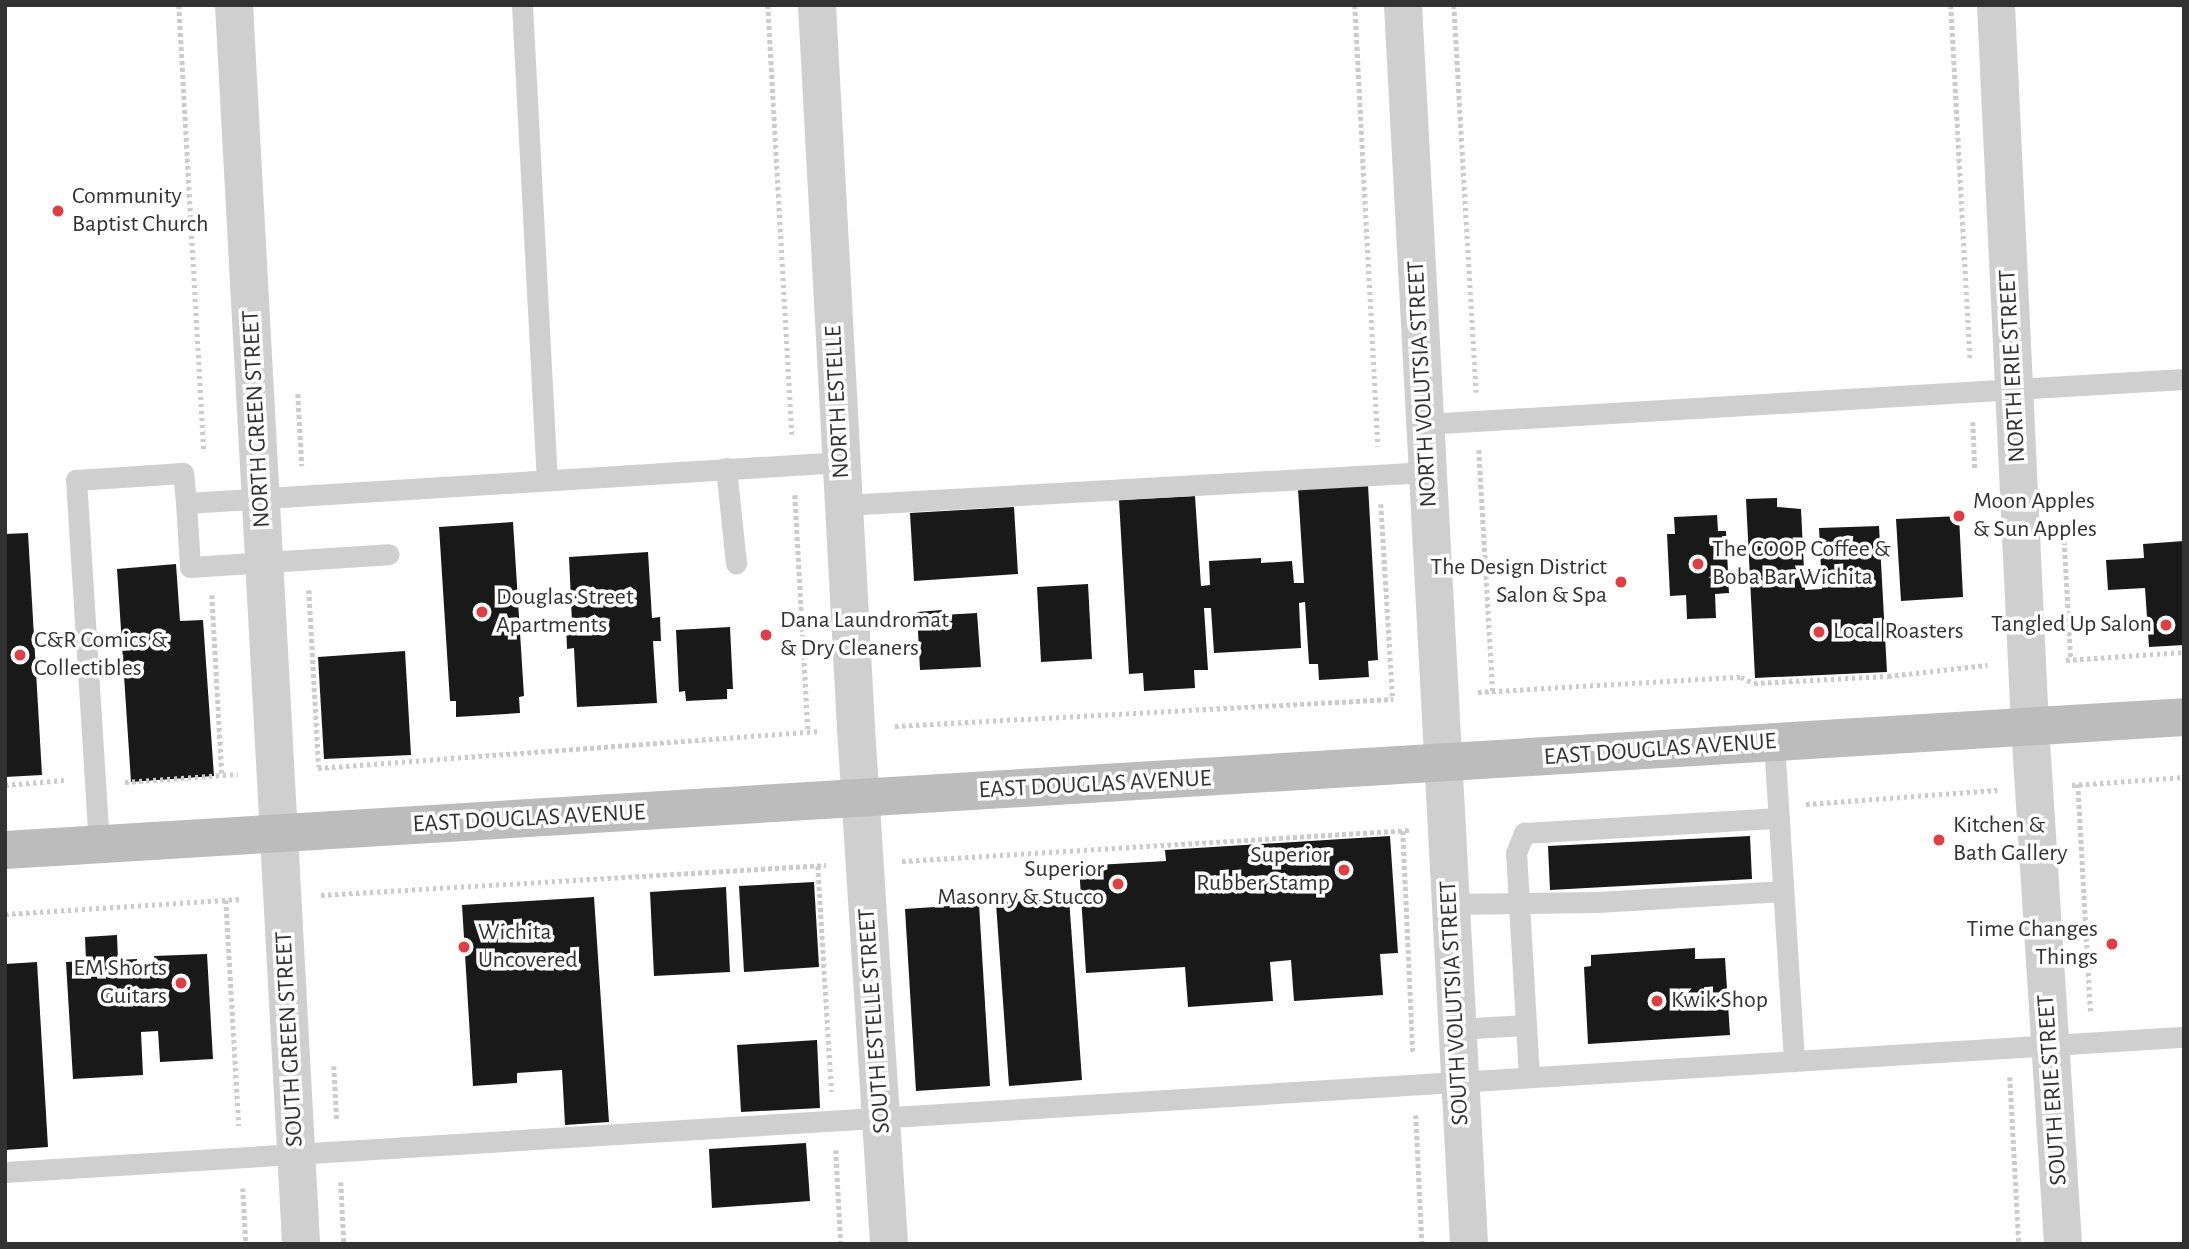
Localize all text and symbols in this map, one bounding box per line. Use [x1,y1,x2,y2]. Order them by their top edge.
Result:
place label: Community Baptist Church [72,183,209,239]
marker: Community Baptist Church [50,203,66,219]
street label: NORTH VOLUTSIA STREET [1402,260,1444,508]
street label: NORTH ERIE STREET [1994,269,2032,463]
street label: NORTH GREEN STREET [237,309,277,529]
street label: NORTH ESTELLE [820,325,856,479]
place label: Moon Apples & Sun Apples [1973,488,2097,544]
marker: Moon Apples & Sun Apples [1951,508,1967,524]
place label: The COOP Coffee & Boba Bar Wichita [1712,536,1891,592]
place label: The Design District Salon & Spa [1430,554,1607,610]
marker: The COOP Coffee & Boba Bar Wichita [1690,556,1706,572]
marker: The Design District Salon & Spa [1613,574,1629,590]
place label: Douglas Street Apartments [496,584,634,640]
marker: Douglas Street Apartments [474,604,490,620]
place label: Dana Laundromat & Dry Cleaners [780,607,949,663]
place label: Tangled Up Salon [1991,611,2152,639]
marker: Tangled Up Salon [2158,617,2174,633]
place label: Local Roasters [1833,618,1964,646]
marker: Local Roasters [1811,624,1827,640]
place label: C&R Comics & Collectibles [34,627,168,683]
marker: Dana Laundromat & Dry Cleaners [758,627,774,643]
marker: C&R Comics & Collectibles [12,647,28,663]
street label: EAST DOUGLAS AVENUE [1543,728,1777,772]
street label: EAST DOUGLAS AVENUE [978,765,1212,805]
street label: EAST DOUGLAS AVENUE [412,799,646,839]
place label: Kitchen & Bath Gallery [1953,812,2068,868]
marker: Kitchen & Bath Gallery [1931,832,1947,848]
place label: Superior Rubber Stamp [1196,842,1330,898]
place label: Superior Masonry & Stucco [937,856,1104,912]
marker: Superior Rubber Stamp [1336,862,1352,878]
marker: Superior Masonry & Stucco [1110,876,1126,892]
street label: SOUTH VOLUTSIA STREET [1434,880,1476,1126]
street label: SOUTH ESTELLE STREET [853,907,897,1135]
place label: Time Changes Things [1966,916,2098,972]
place label: Wichita Uncovered [478,919,578,975]
street label: SOUTH GREEN STREET [270,930,310,1148]
marker: Time Changes Things [2104,936,2120,952]
marker: Wichita Uncovered [456,939,472,955]
place label: EM Shorts Guitars [73,955,167,1011]
marker: EM Shorts Guitars [173,975,189,991]
place label: Kwik Shop [1671,987,1768,1015]
marker: Kwik Shop [1649,993,1665,1009]
street label: SOUTH ERIE STREET [2032,993,2074,1187]

